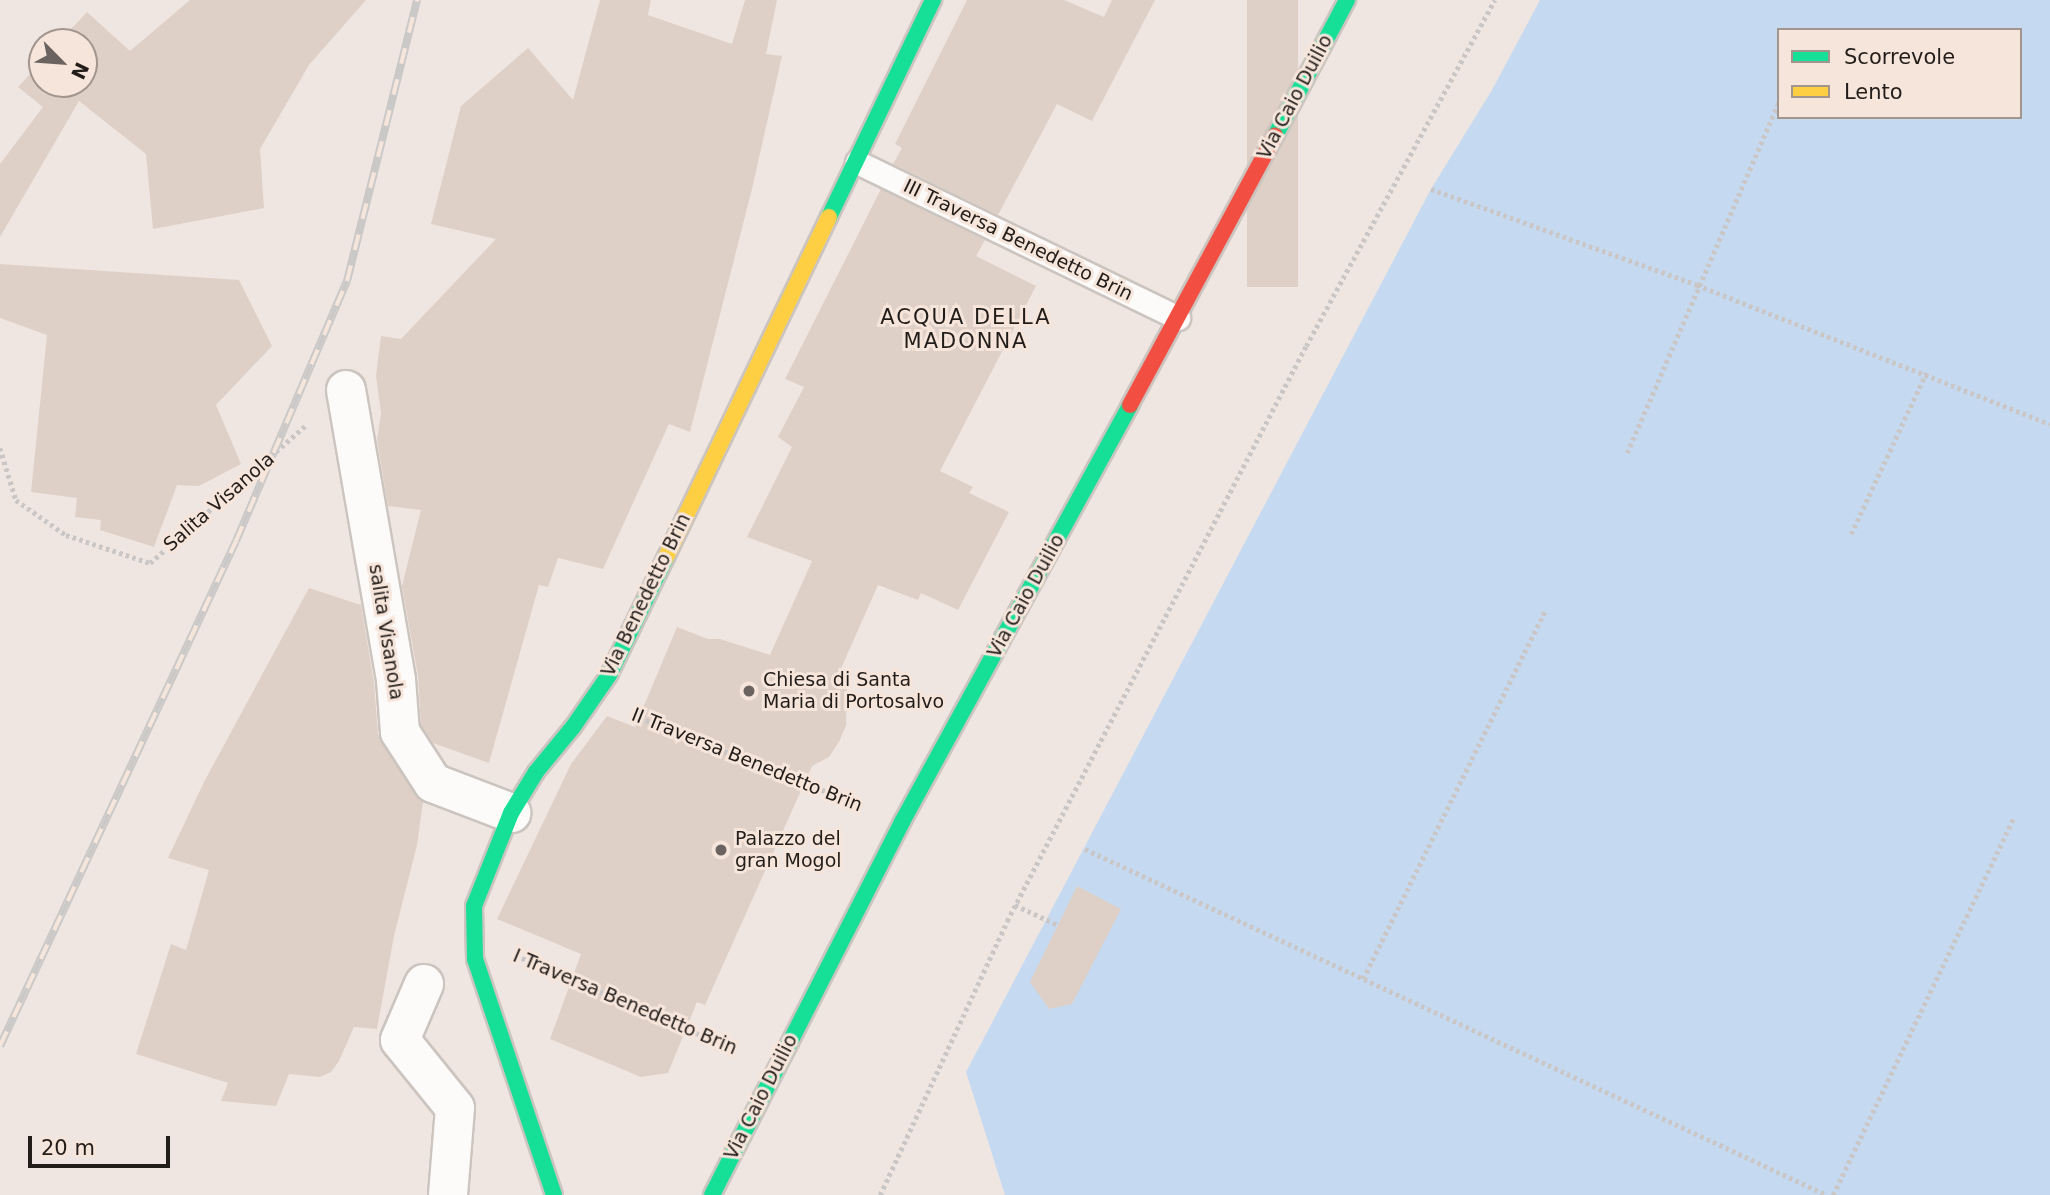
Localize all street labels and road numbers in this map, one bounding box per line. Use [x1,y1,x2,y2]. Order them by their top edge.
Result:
street label: Via Caio Duilio [1253,31,1337,163]
street label: III Traversa Benedetto Brin [900,174,1136,306]
street label: Salita Visanola [159,448,279,556]
street label: Via Benedetto Brin [597,510,695,680]
street label: Via Caio Duilio [983,530,1069,662]
street label: salita Visanola [364,562,408,702]
street label: II Traversa Benedetto Brin [628,703,866,817]
street label: I Traversa Benedetto Brin [510,944,740,1060]
street label: Via Caio Duilio [720,1031,802,1163]

